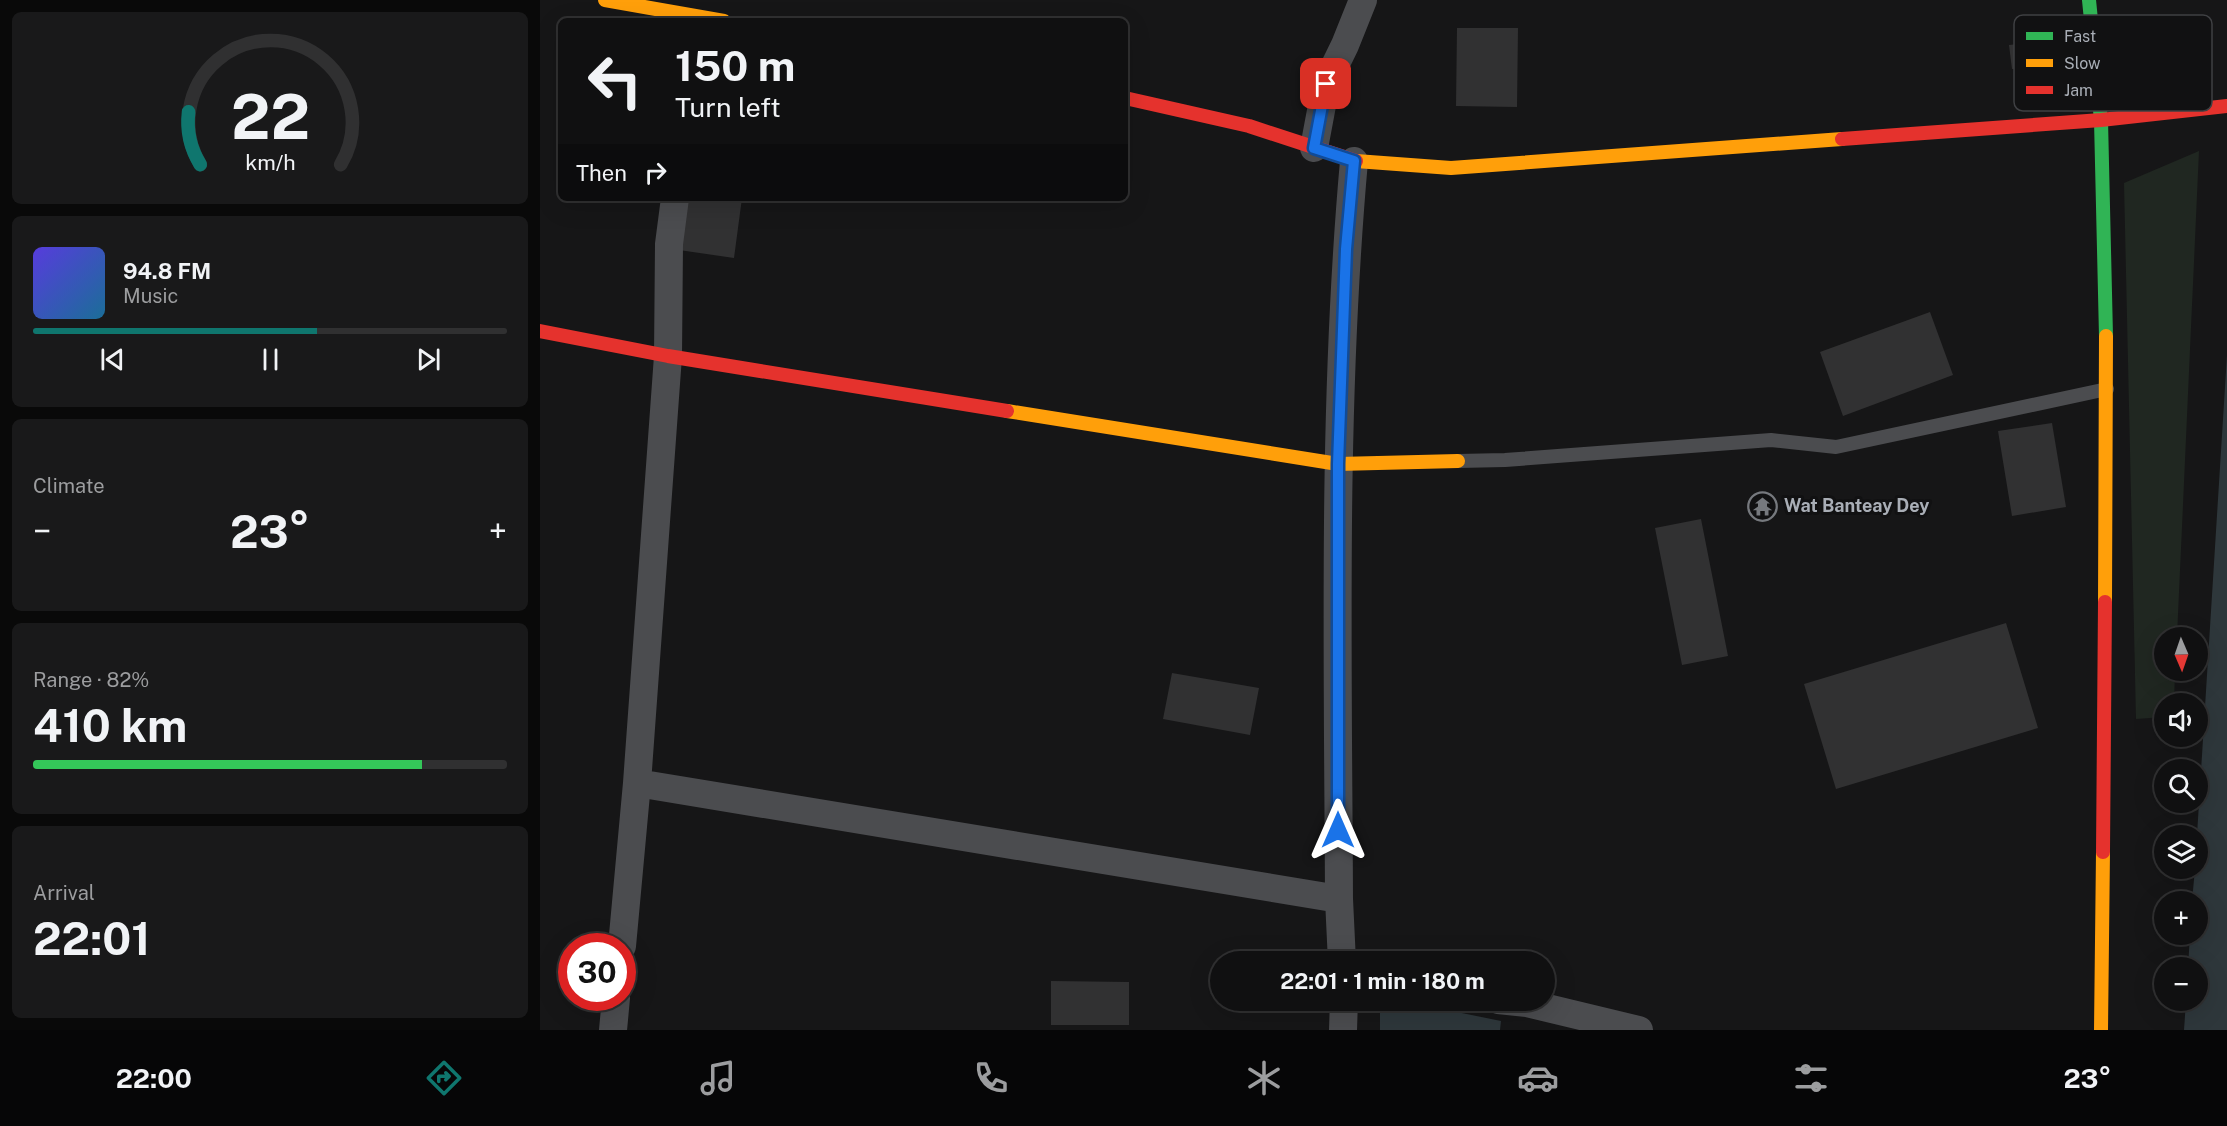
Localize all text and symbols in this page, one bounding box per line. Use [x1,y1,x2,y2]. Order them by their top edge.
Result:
legend [2014,15,2212,111]
text: Fast [2064,27,2096,46]
text: 150 m [675,41,795,90]
icon: left [576,42,654,120]
text: Slow [2064,54,2101,73]
pin [1300,58,1351,109]
icon: arrive [1309,67,1342,100]
text: 22 [230,80,310,153]
text: Jam [2064,81,2093,100]
text: Turn left [675,91,781,123]
text: km/h [245,150,295,175]
icon: right [639,156,672,189]
text: Then [576,160,627,186]
text: 94.8 FM [123,258,211,284]
text: Music [123,284,178,308]
icon: previous [96,343,129,376]
icon: pause [254,343,287,376]
icon: next [412,343,445,376]
text: Climate [33,474,105,498]
temple icon: Wat Banteay Dey [1747,490,1779,522]
place label: Wat Banteay Dey [1784,495,1929,516]
text: 23° [230,505,310,558]
text: − [33,512,51,550]
text: + [489,512,507,550]
north arrow [2154,627,2208,681]
map controls [2154,627,2208,1011]
text: Range · 82% [33,668,149,692]
button: sound [2154,693,2208,747]
text: 410 km [33,699,187,752]
button: search [2154,759,2208,813]
position arrow [1306,798,1370,862]
button: layers [2154,825,2208,879]
text: Arrival [33,881,95,905]
button: + [2154,891,2208,945]
text: 22:01 [33,912,151,965]
speed limit sign: 30 [558,933,636,1011]
button: − [2154,957,2208,1011]
text: 22:01 · 1 min · 180 m [1280,968,1485,994]
icon: directions [423,1057,465,1099]
icon: music [697,1057,739,1099]
icon: phone [970,1057,1012,1099]
icon: climate [1243,1057,1285,1099]
icon: car [1517,1057,1559,1099]
icon: filters [1790,1057,1832,1099]
text: 22:00 [116,1062,192,1094]
text: 23° [2063,1062,2111,1094]

